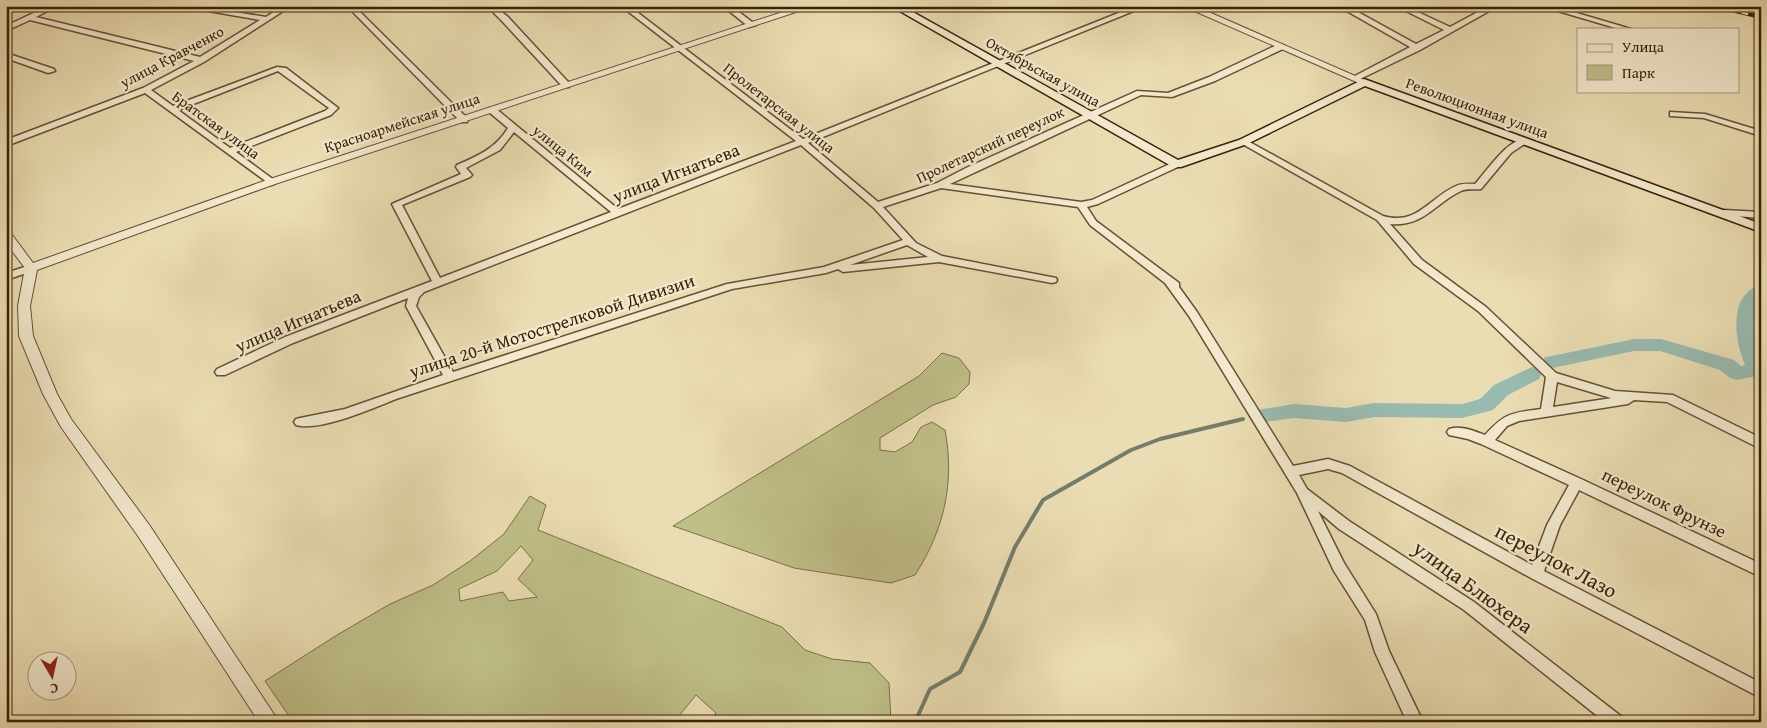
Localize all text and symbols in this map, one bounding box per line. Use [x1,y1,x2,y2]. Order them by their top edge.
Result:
street label: улица Кравченко [115,20,228,93]
legend [1577,28,1740,92]
street label: Октябрьская улица [982,31,1105,112]
text: Улица [1622,36,1665,57]
street label: Пролетарская улица [719,57,840,158]
text: Парк [1622,62,1655,83]
street label: Революционная улица [1403,72,1552,143]
street label: Братская улица [168,86,265,164]
street label: Красноармейская улица [321,87,483,158]
street label: Пролетарский переулок [912,101,1067,188]
street label: улица Ким [528,119,598,182]
street label: улица Игнатьева [607,136,744,210]
street label: улица 20-й Мотострелковой Дивизии [405,266,698,385]
street label: улица Игнатьева [230,282,365,360]
street label: переулок Фрунзе [1597,461,1731,544]
street label: переулок Лазо [1490,515,1623,606]
street label: улица Блюхера [1406,532,1540,641]
north arrow [28,650,78,700]
text: С [48,678,60,699]

